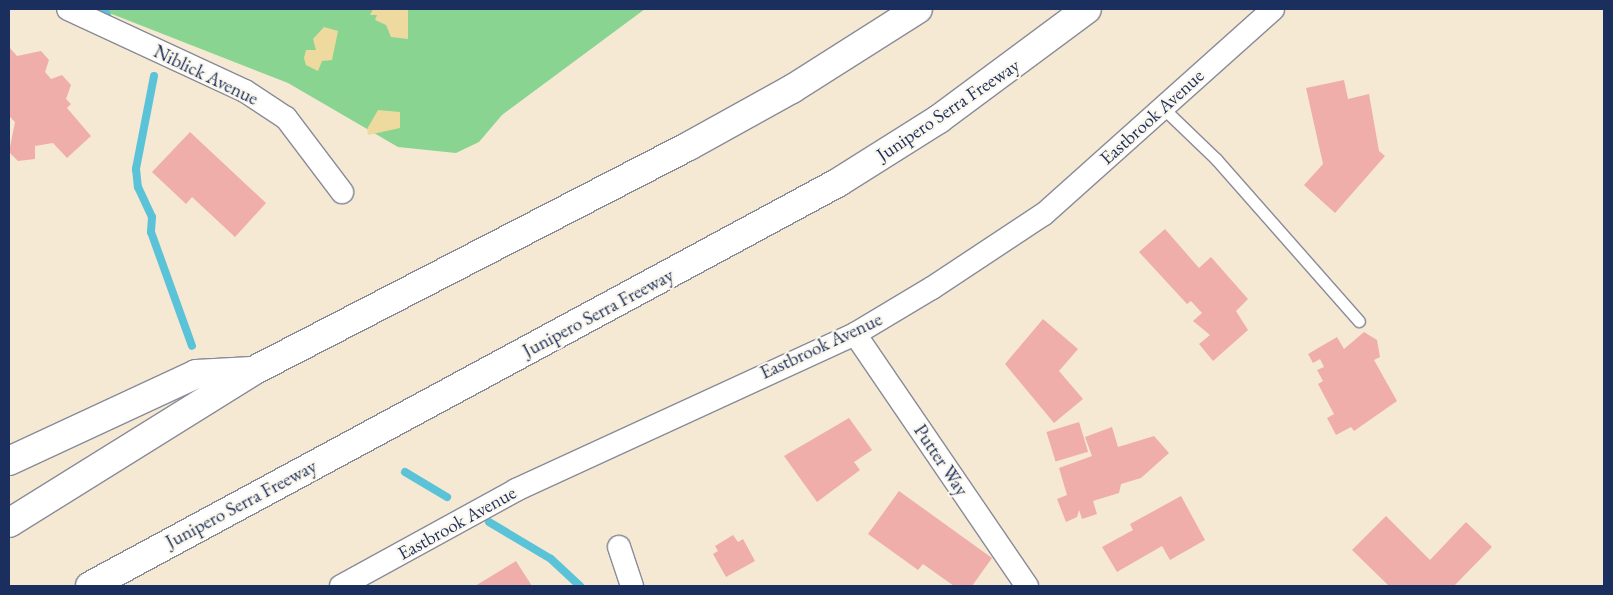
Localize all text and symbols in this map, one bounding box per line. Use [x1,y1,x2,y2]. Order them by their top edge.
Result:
street label: Niblick Avenue [150,40,262,110]
street label: Junipero Serra Freeway [872,54,1024,166]
street label: Eastbrook Avenue [1095,64,1209,170]
street label: Junipero Serra Freeway [519,264,677,362]
street label: Eastbrook Avenue [756,308,886,384]
street label: Putter Way [909,420,973,500]
street label: Junipero Serra Freeway [162,455,320,553]
street label: Eastbrook Avenue [394,481,520,565]

